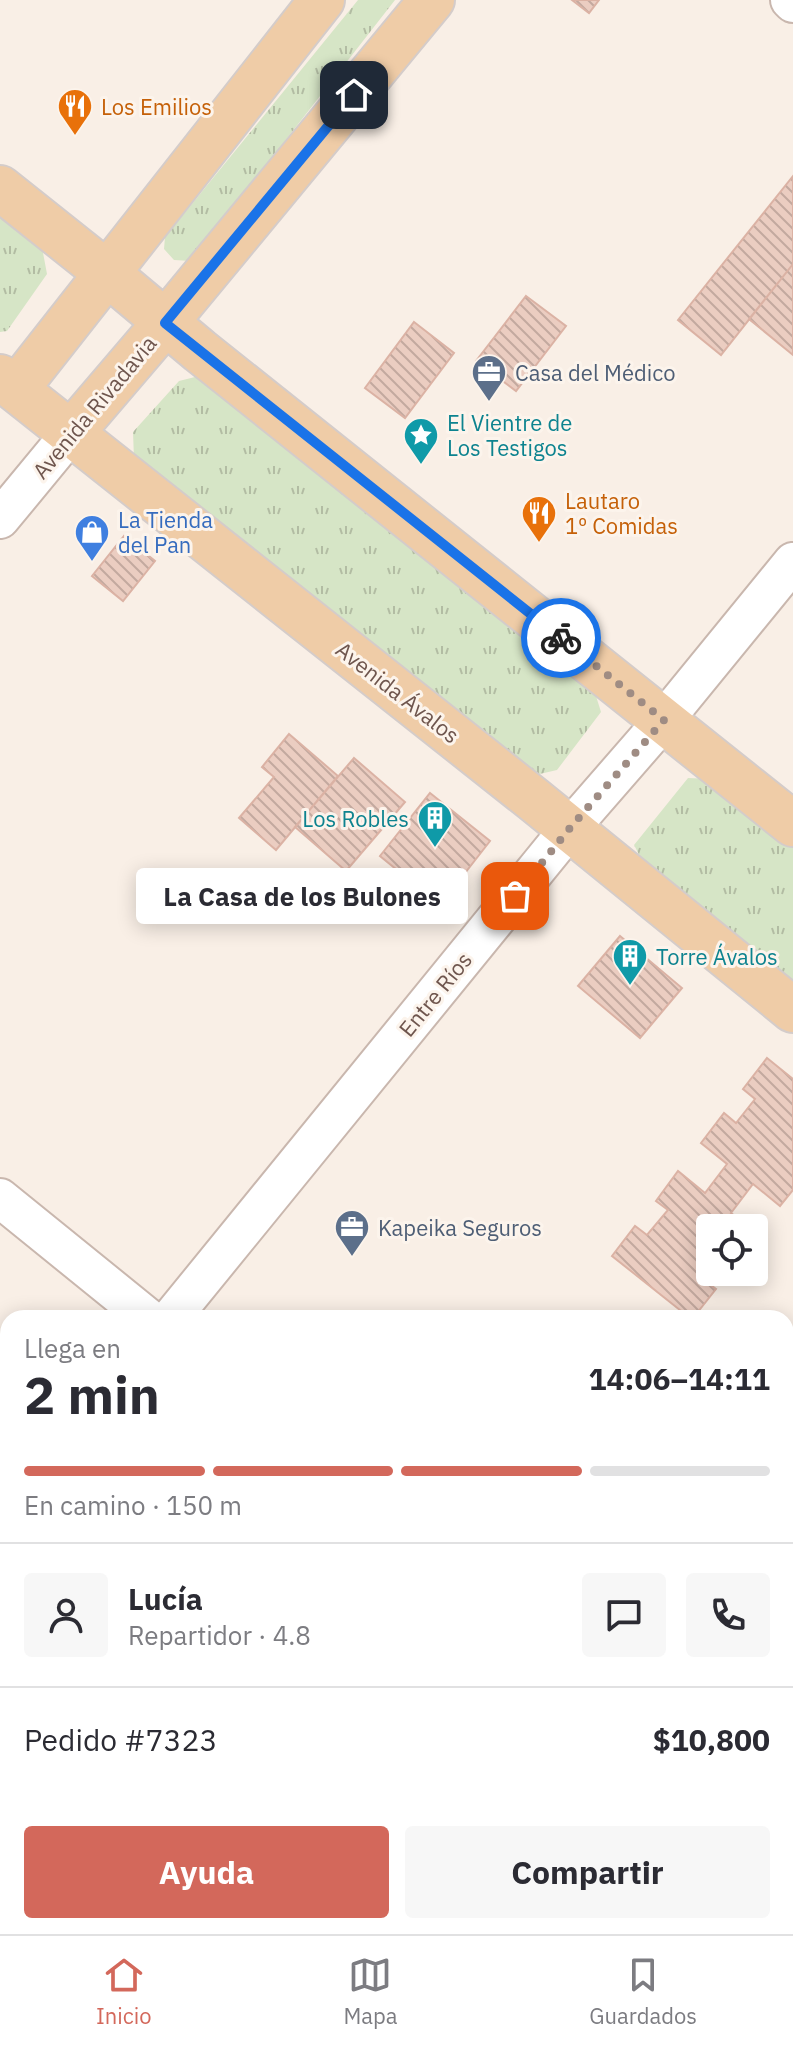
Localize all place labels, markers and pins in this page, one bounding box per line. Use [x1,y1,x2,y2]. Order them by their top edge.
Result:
pin [320,61,388,129]
restaurant icon: Los Emilios [56,87,94,137]
place label: Los Emilios [101,92,212,121]
office icon: Casa del Médico [470,353,508,403]
place label: Casa del Médico [515,358,676,387]
place label: El Vientre de Los Testigos [447,408,572,462]
place icon: El Vientre de Los Testigos [402,416,440,466]
place label: Lautaro 1º Comidas [565,486,678,540]
restaurant icon: Lautaro 1º Comidas [520,494,558,544]
place label: La Tienda del Pan [118,505,213,559]
shop icon: La Tienda del Pan [73,513,111,563]
building icon: Los Robles [416,799,454,849]
place label: Los Robles [302,804,409,833]
pin [481,862,549,930]
callout: La Casa de los Bulones [135,868,467,924]
building icon: Torre Ávalos [611,937,649,987]
place label: Torre Ávalos [656,942,778,971]
office icon: Kapeika Seguros [333,1208,371,1258]
place label: Kapeika Seguros [378,1213,542,1242]

